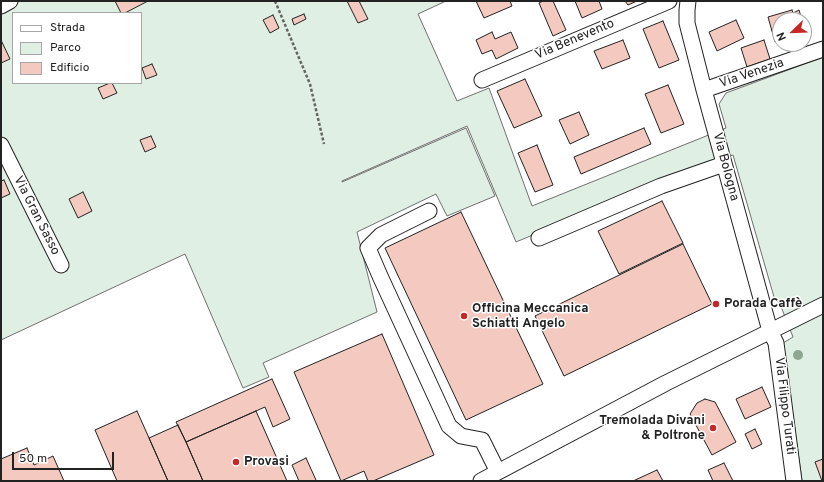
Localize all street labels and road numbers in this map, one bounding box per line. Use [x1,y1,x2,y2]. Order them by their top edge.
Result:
street label: Via Benevento [533,16,617,64]
street label: Via Venezia [718,56,786,92]
street label: Via Bologna [708,131,742,203]
street label: Via Gran Sasso [9,174,63,258]
street label: Via Filippo Turati [770,356,798,456]

